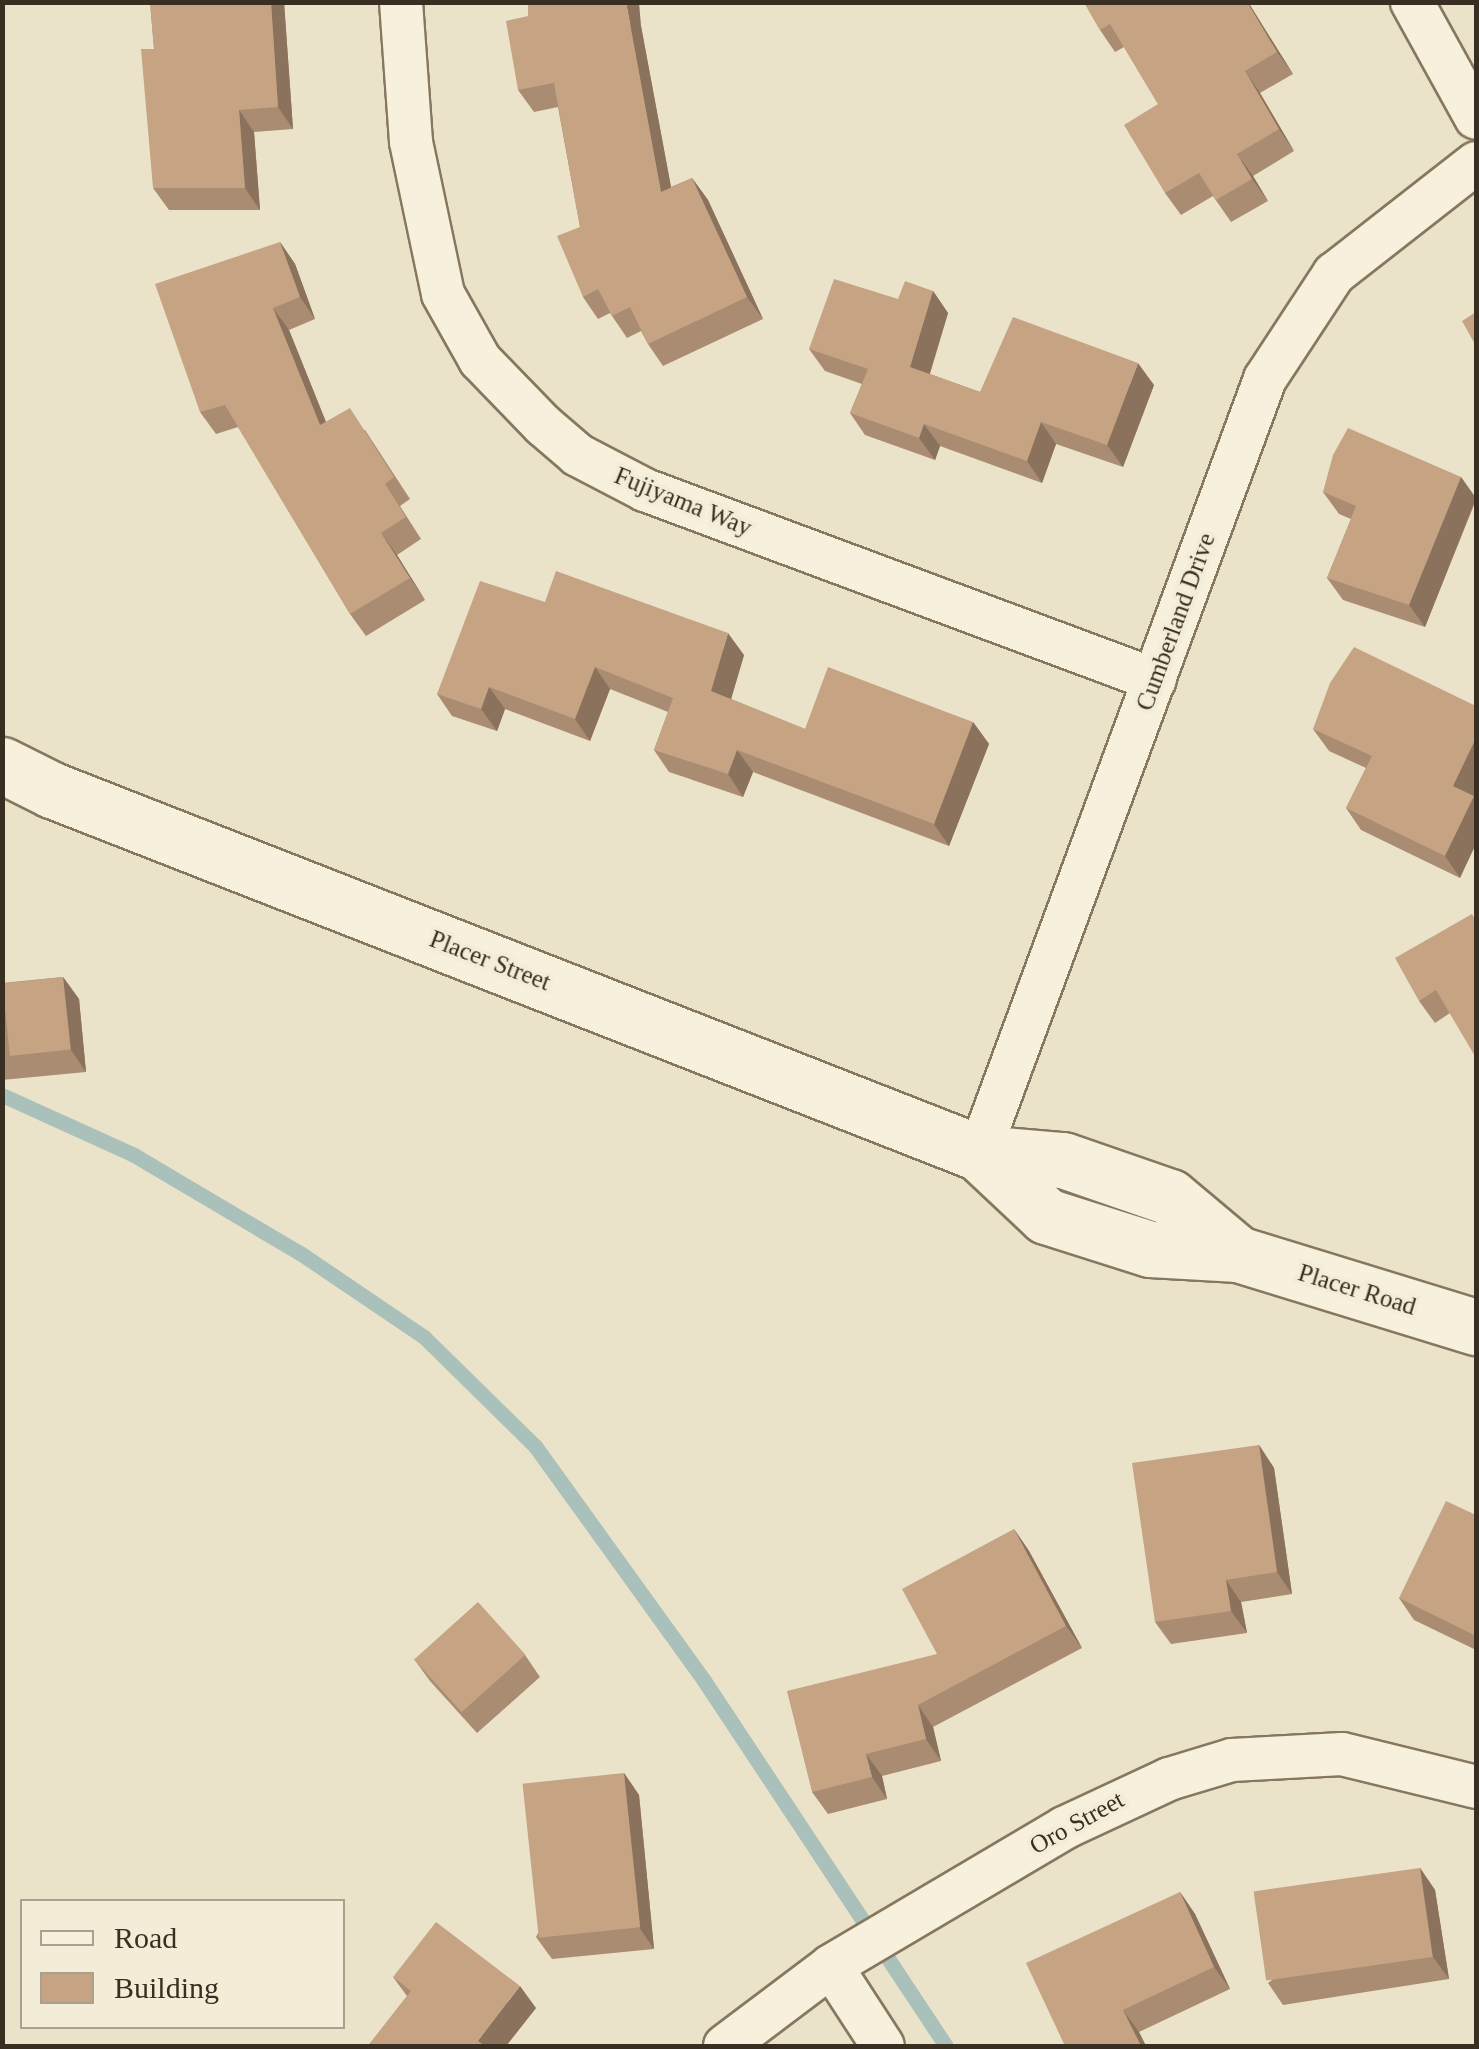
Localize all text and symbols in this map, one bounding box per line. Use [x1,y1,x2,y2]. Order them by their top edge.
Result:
street label: Fujiyama Way [610,461,756,543]
street label: Cumberland Drive [1130,529,1222,715]
street label: Placer Street [425,924,555,998]
street label: Placer Road [1295,1258,1419,1322]
street label: Oro Street [1024,1785,1130,1861]
legend [20,1899,345,2029]
text: Road [114,1921,177,1954]
text: Building [114,1971,219,2004]

